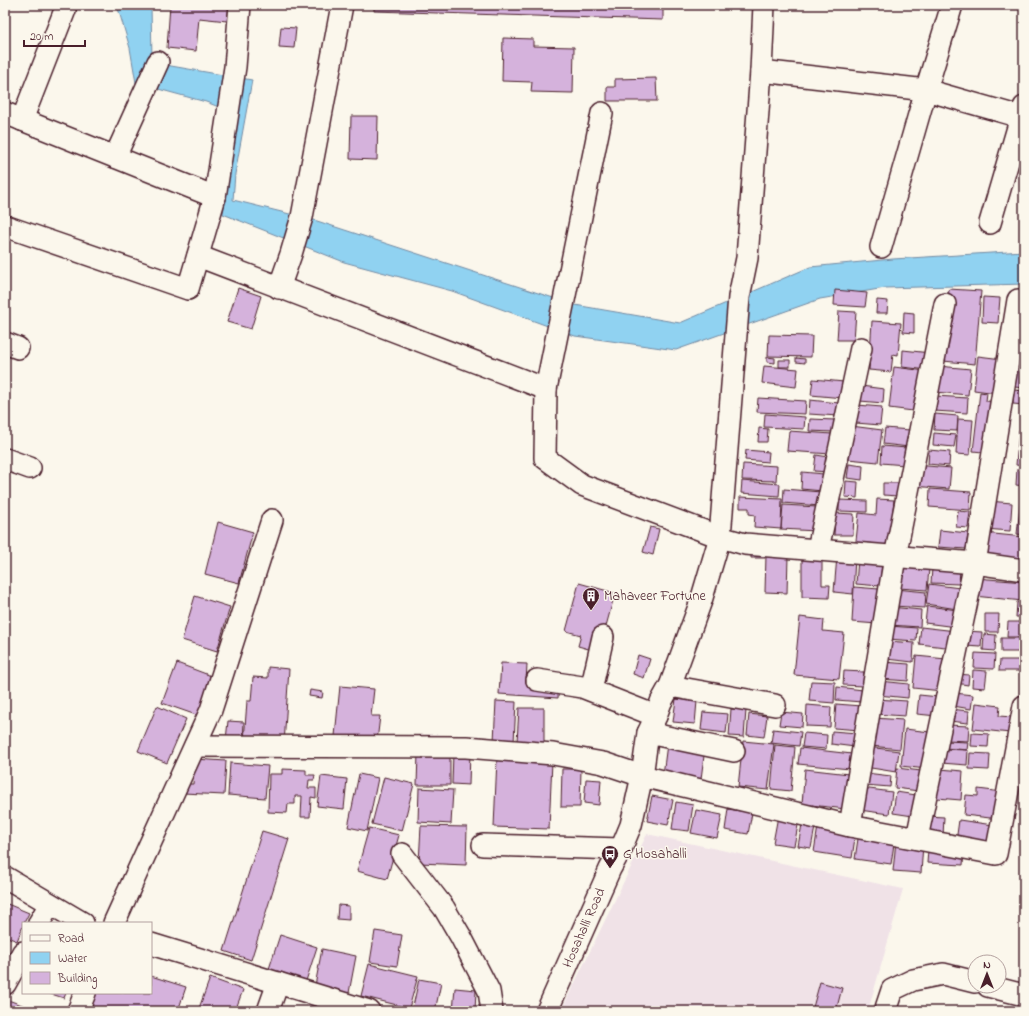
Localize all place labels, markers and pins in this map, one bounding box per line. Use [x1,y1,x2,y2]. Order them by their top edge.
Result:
building icon: Mahaveer Fortune [581,586,601,611]
place label: Mahaveer Fortune [604,586,706,607]
bus stop icon: G Hosahalli [600,844,620,869]
place label: G Hosahalli [623,844,687,865]

